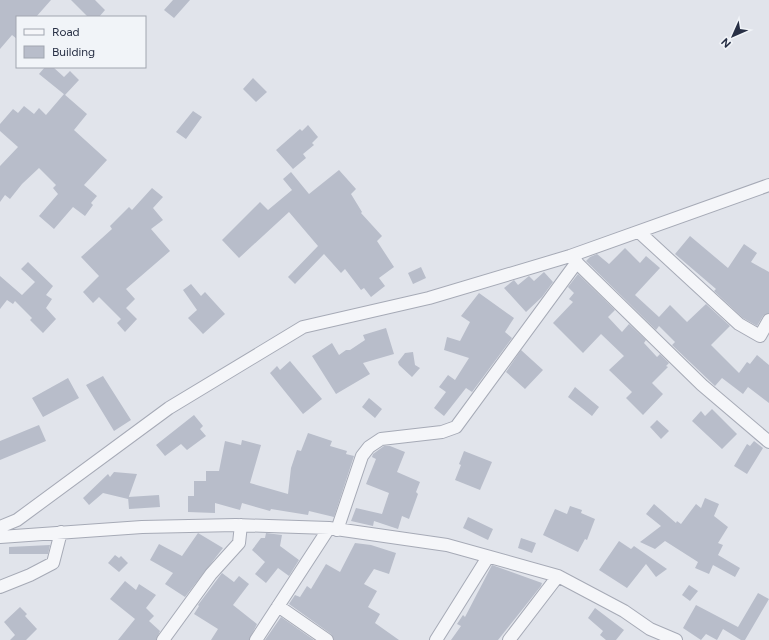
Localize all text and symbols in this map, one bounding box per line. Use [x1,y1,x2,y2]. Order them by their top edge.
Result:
legend [16,16,146,68]
north arrow [713,16,753,56]
text: Road [52,25,80,39]
text: N [719,35,734,50]
text: Building [52,45,95,59]

